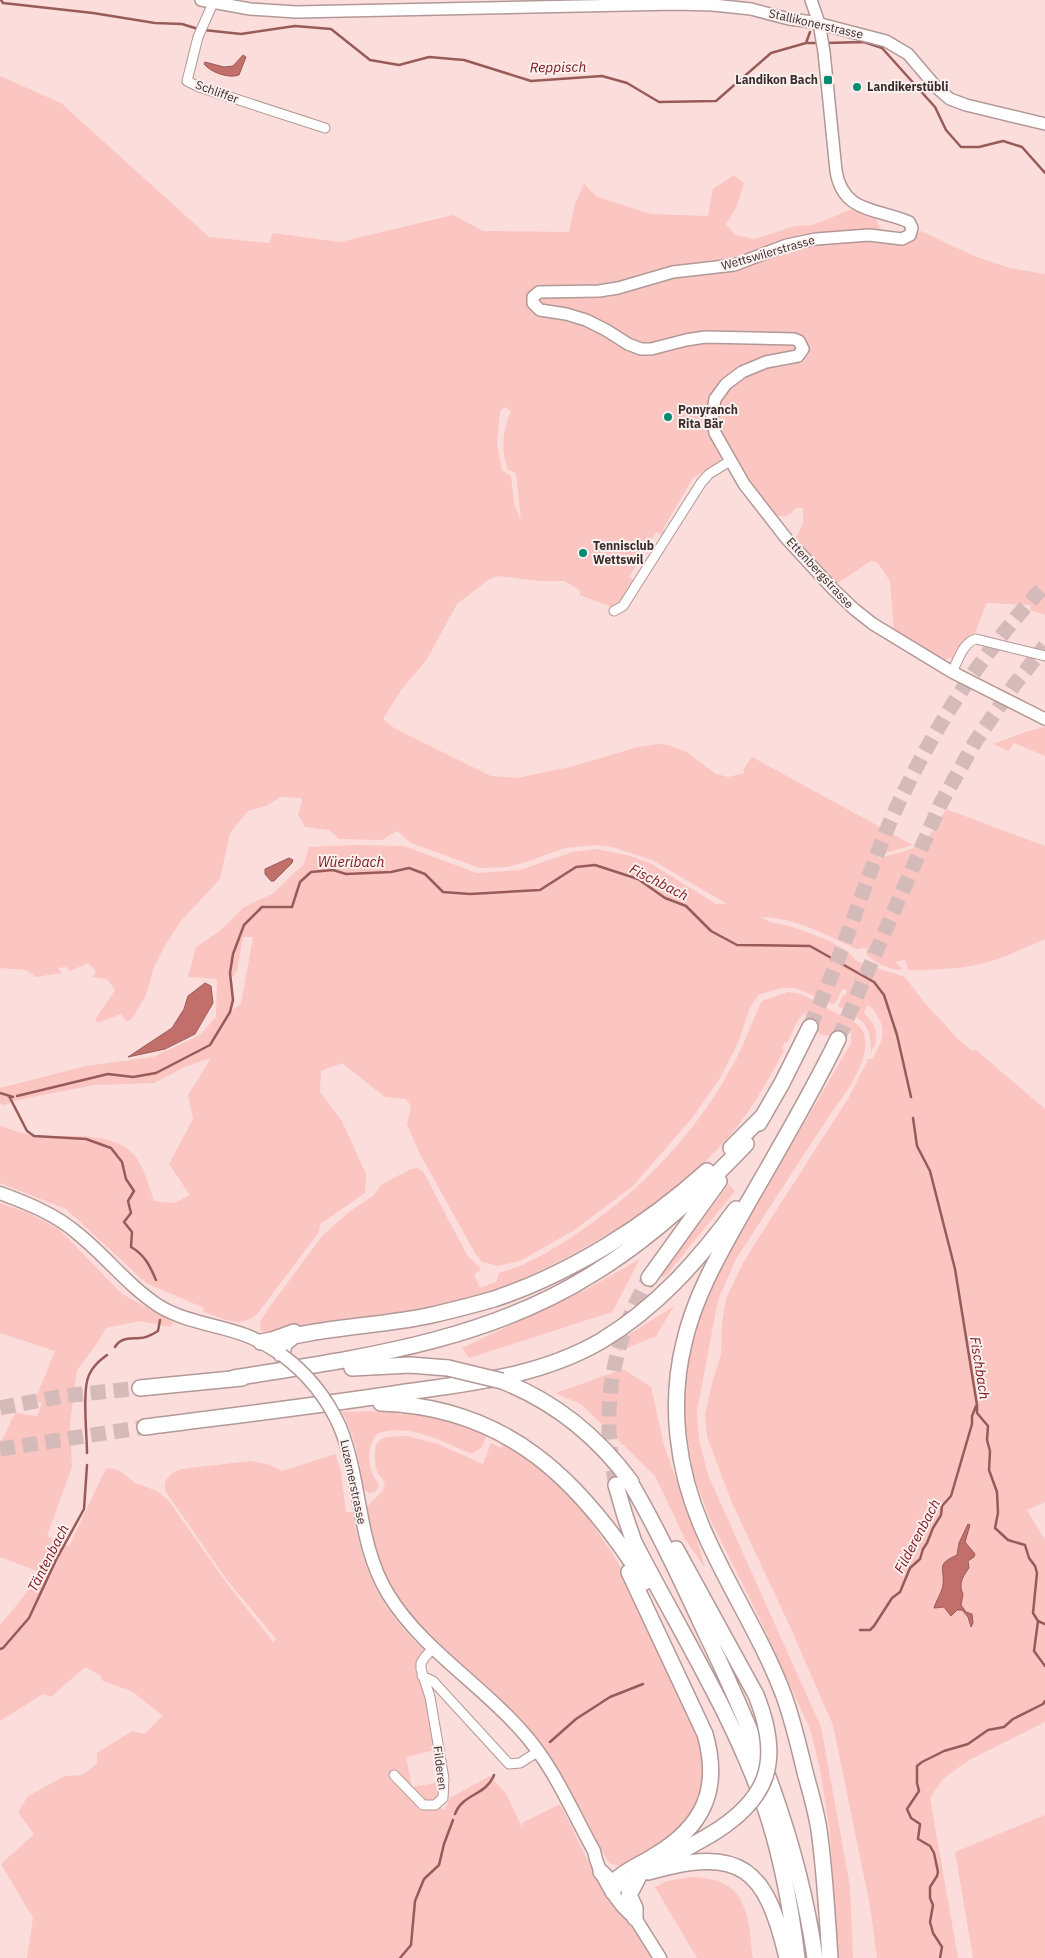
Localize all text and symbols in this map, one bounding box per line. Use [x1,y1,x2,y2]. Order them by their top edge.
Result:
street label: Stallikonerstrasse [767,5,865,42]
water label: Reppisch [530,58,587,76]
place label: Landikon Bach [735,72,818,87]
marker: Landikon Bach [822,74,834,86]
street label: Schliffer [194,77,241,106]
place label: Landikerstübli [867,79,948,94]
marker: Landikerstübli [851,81,863,93]
street label: Wettswilerstrasse [719,232,817,273]
place label: Ponyranch Rita Bär [678,402,738,431]
marker: Ponyranch Rita Bär [662,411,674,423]
street label: Ettenbergstrasse [784,534,857,612]
place label: Tennisclub Wettswil [593,538,654,567]
marker: Tennisclub Wettswil [577,547,589,559]
water label: Wüeribach [318,853,384,871]
water label: Fischbach [627,860,691,904]
water label: Fischbach [966,1335,994,1401]
street label: Luzernerstrasse [337,1438,370,1526]
water label: Filderenbach [890,1496,944,1576]
water label: Täntenbach [23,1521,73,1595]
street label: Filderen [430,1745,451,1791]

